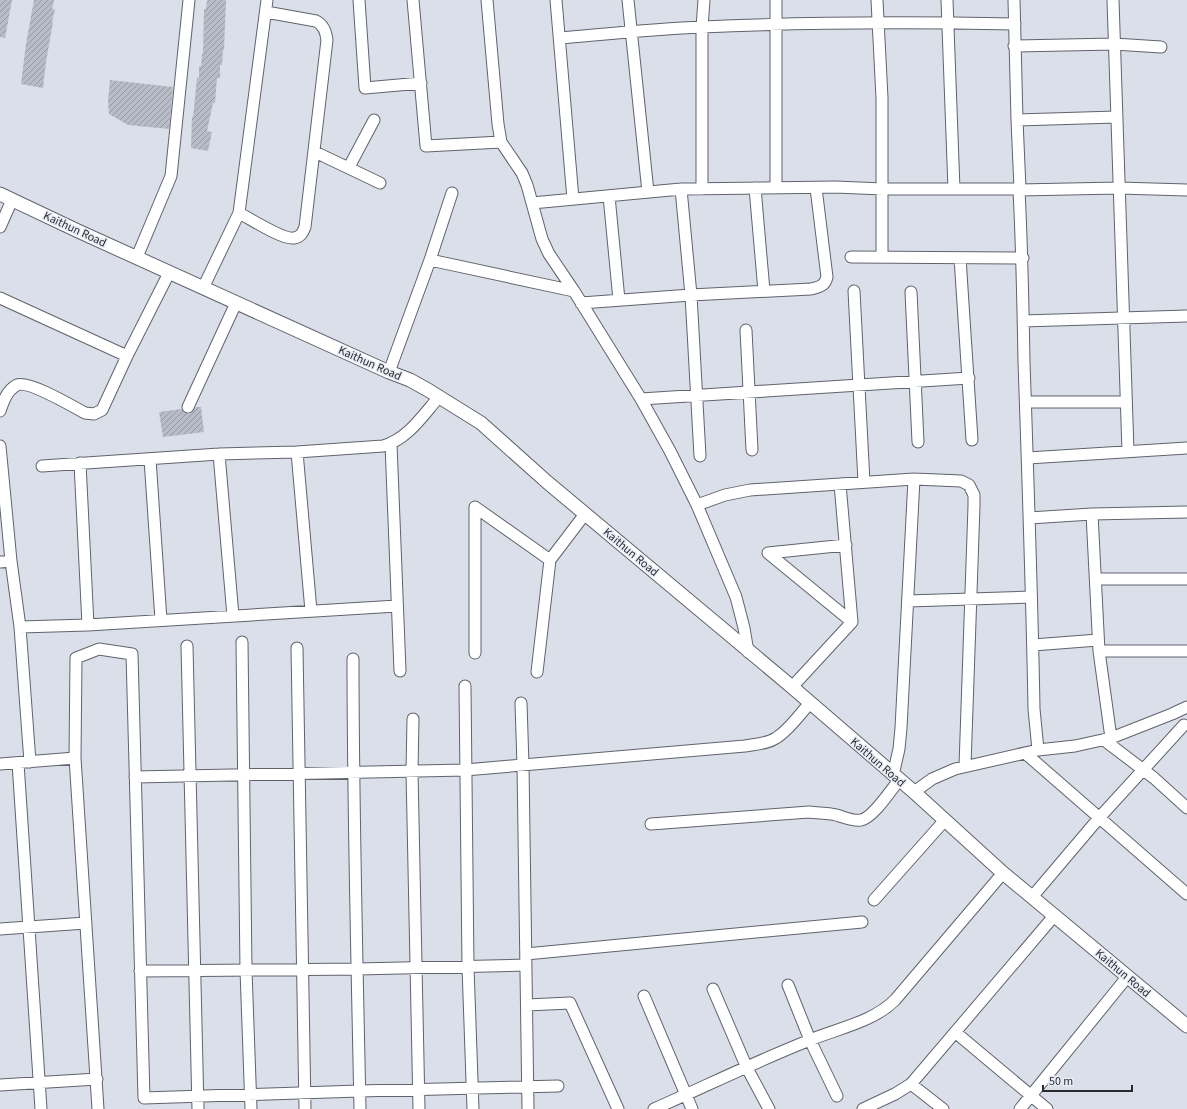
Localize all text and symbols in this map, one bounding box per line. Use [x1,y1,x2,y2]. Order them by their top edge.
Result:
street label: Kaithun Road [40,207,109,251]
street label: Kaithun Road [335,342,404,385]
street label: Kaithun Road [599,524,662,581]
street label: Kaithun Road [847,734,909,791]
street label: Kaithun Road [1091,945,1154,1002]
scale bar [1043,1067,1132,1093]
text: 50 m [1049,1073,1073,1090]

